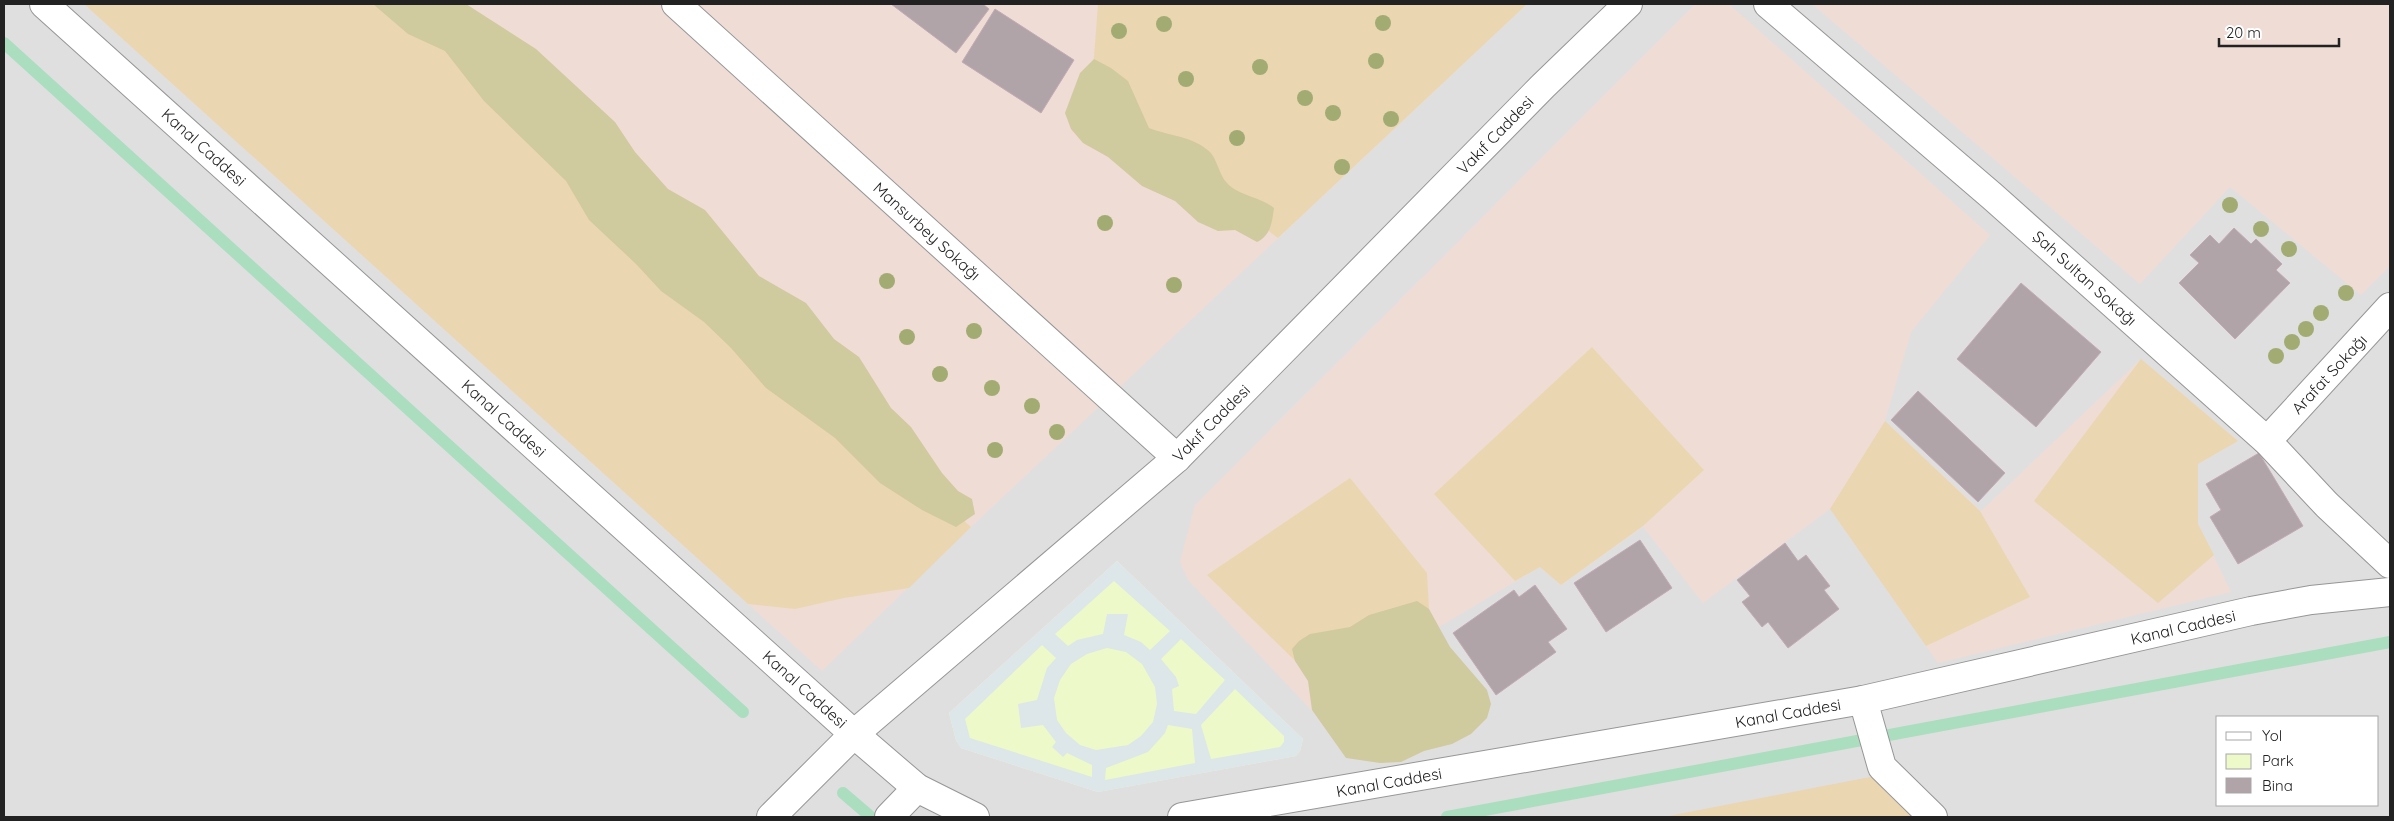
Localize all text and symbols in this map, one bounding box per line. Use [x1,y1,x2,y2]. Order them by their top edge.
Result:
scale bar [2219,15,2339,47]
text: 20 m [2226,23,2261,42]
street label: Vakıf Caddesi [1452,91,1538,179]
street label: Kanal Caddesi [158,104,250,190]
street label: Mansurbey Sokağı [869,178,985,284]
street label: Şah Sultan Sokağı [2029,226,2141,330]
street label: Arafat Sokağı [2287,330,2371,418]
street label: Kanal Caddesi [458,375,550,461]
street label: Vakıf Caddesi [1168,380,1254,466]
street label: Kanal Caddesi [2129,605,2237,649]
street label: Kanal Caddesi [759,646,851,732]
street label: Kanal Caddesi [1734,694,1842,732]
legend [2216,716,2379,806]
text: Yol [2262,726,2282,745]
text: Park [2262,751,2294,770]
street label: Kanal Caddesi [1335,763,1443,801]
text: Bina [2262,776,2293,795]

